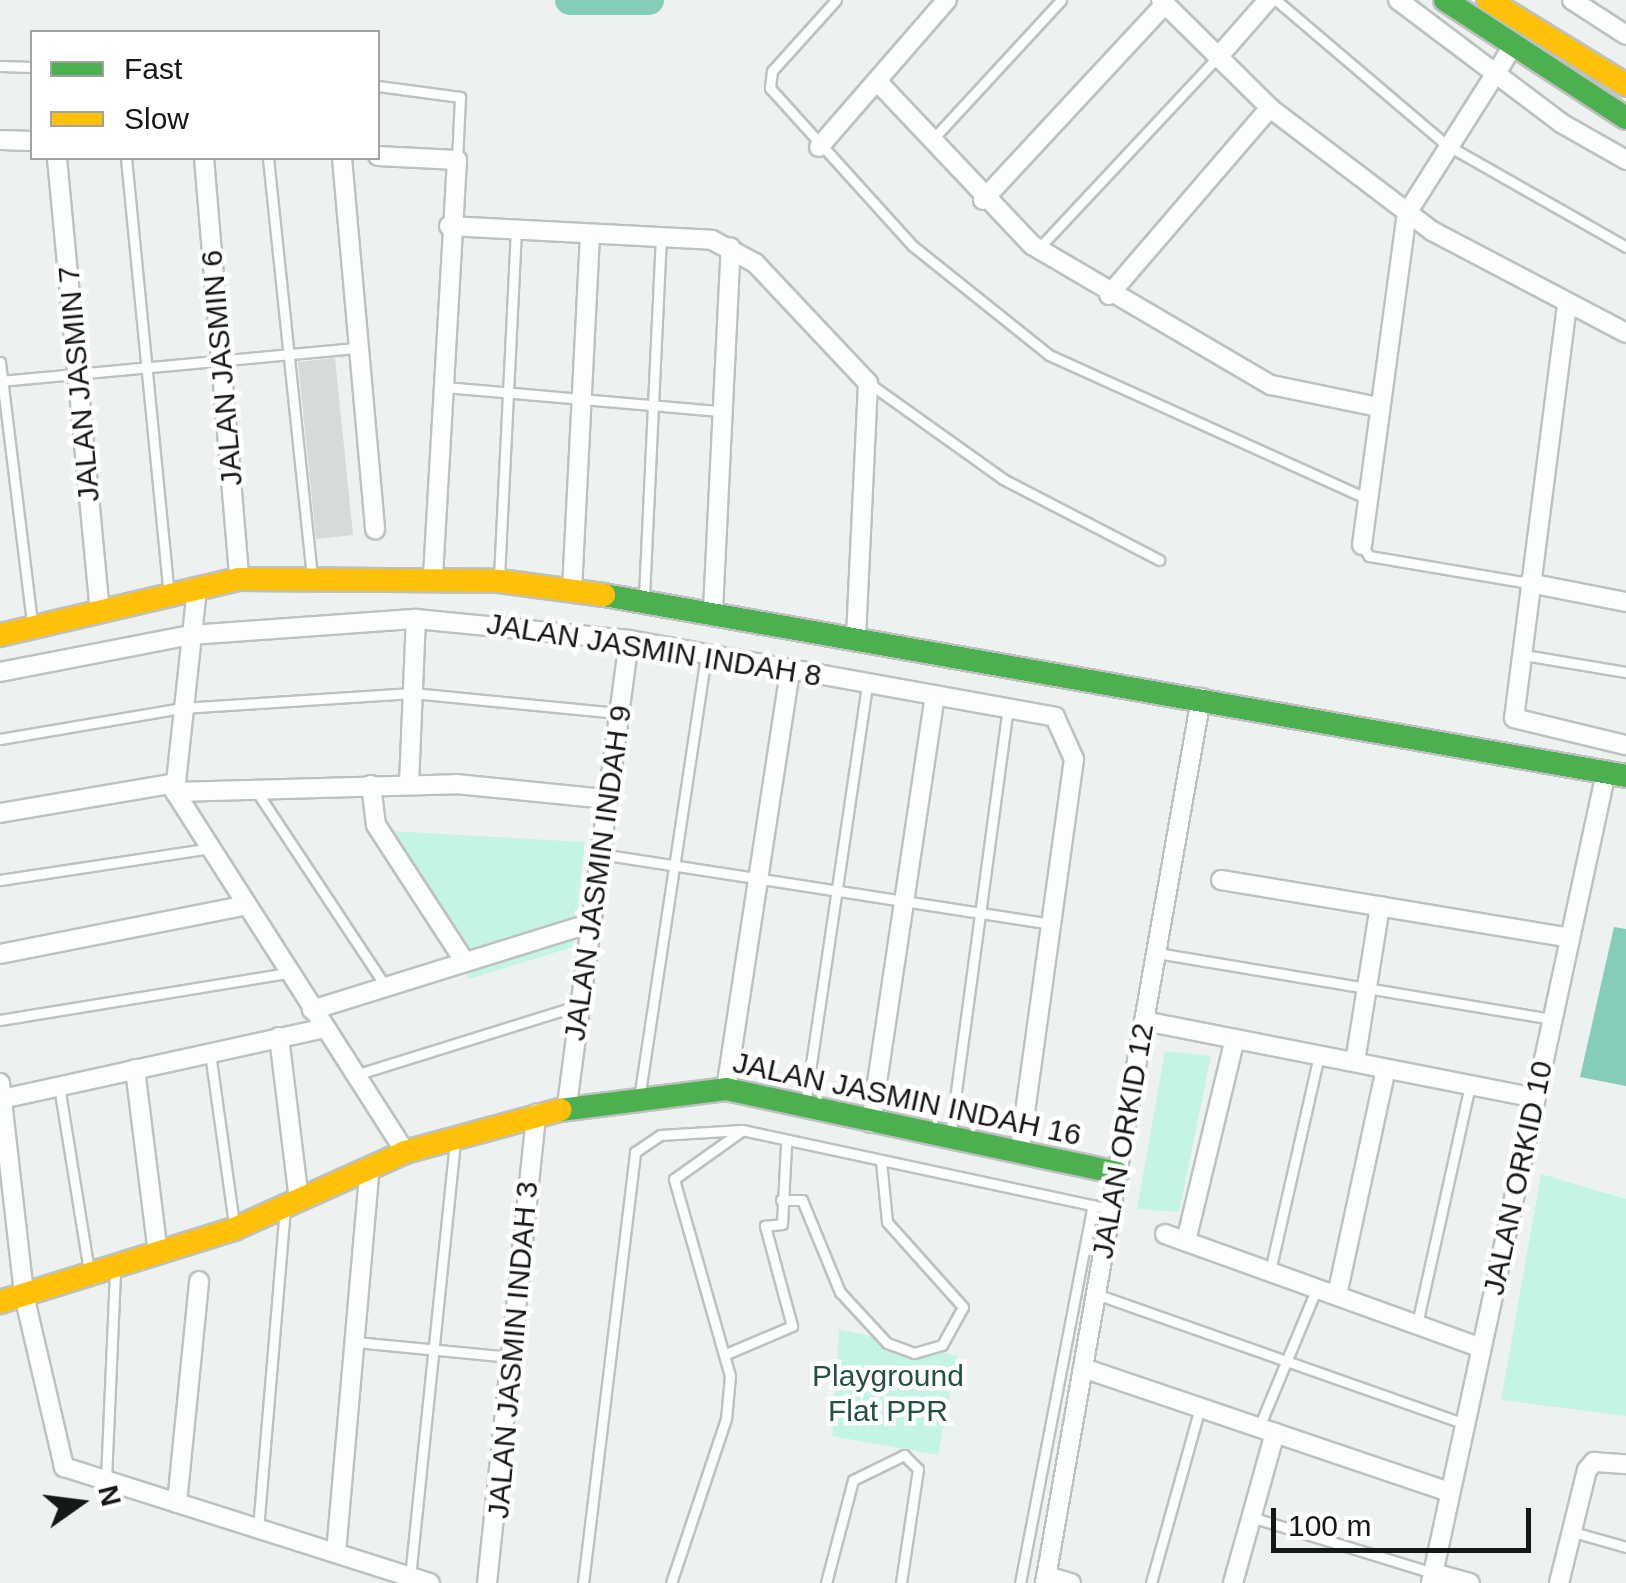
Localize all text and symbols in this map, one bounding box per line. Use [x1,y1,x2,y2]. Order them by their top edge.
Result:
legend [30,30,380,160]
text: Fast [124,52,182,85]
text: Slow [124,102,189,135]
street label: JALAN JASMIN 6 [194,249,250,487]
street label: JALAN JASMIN 7 [51,265,107,503]
street label: JALAN JASMIN INDAH 8 [484,606,824,694]
street label: JALAN JASMIN INDAH 9 [557,703,639,1043]
street label: JALAN ORKID 12 [1085,1020,1161,1262]
street label: JALAN JASMIN INDAH 16 [730,1044,1084,1154]
street label: JALAN ORKID 10 [1476,1058,1560,1298]
street label: JALAN JASMIN INDAH 3 [480,1180,546,1520]
park label: Playground Flat PPR [812,1358,964,1428]
north arrow [30,1453,130,1553]
text: N [92,1482,127,1509]
scale bar [1276,1488,1536,1550]
text: 100 m [1288,1509,1371,1542]

